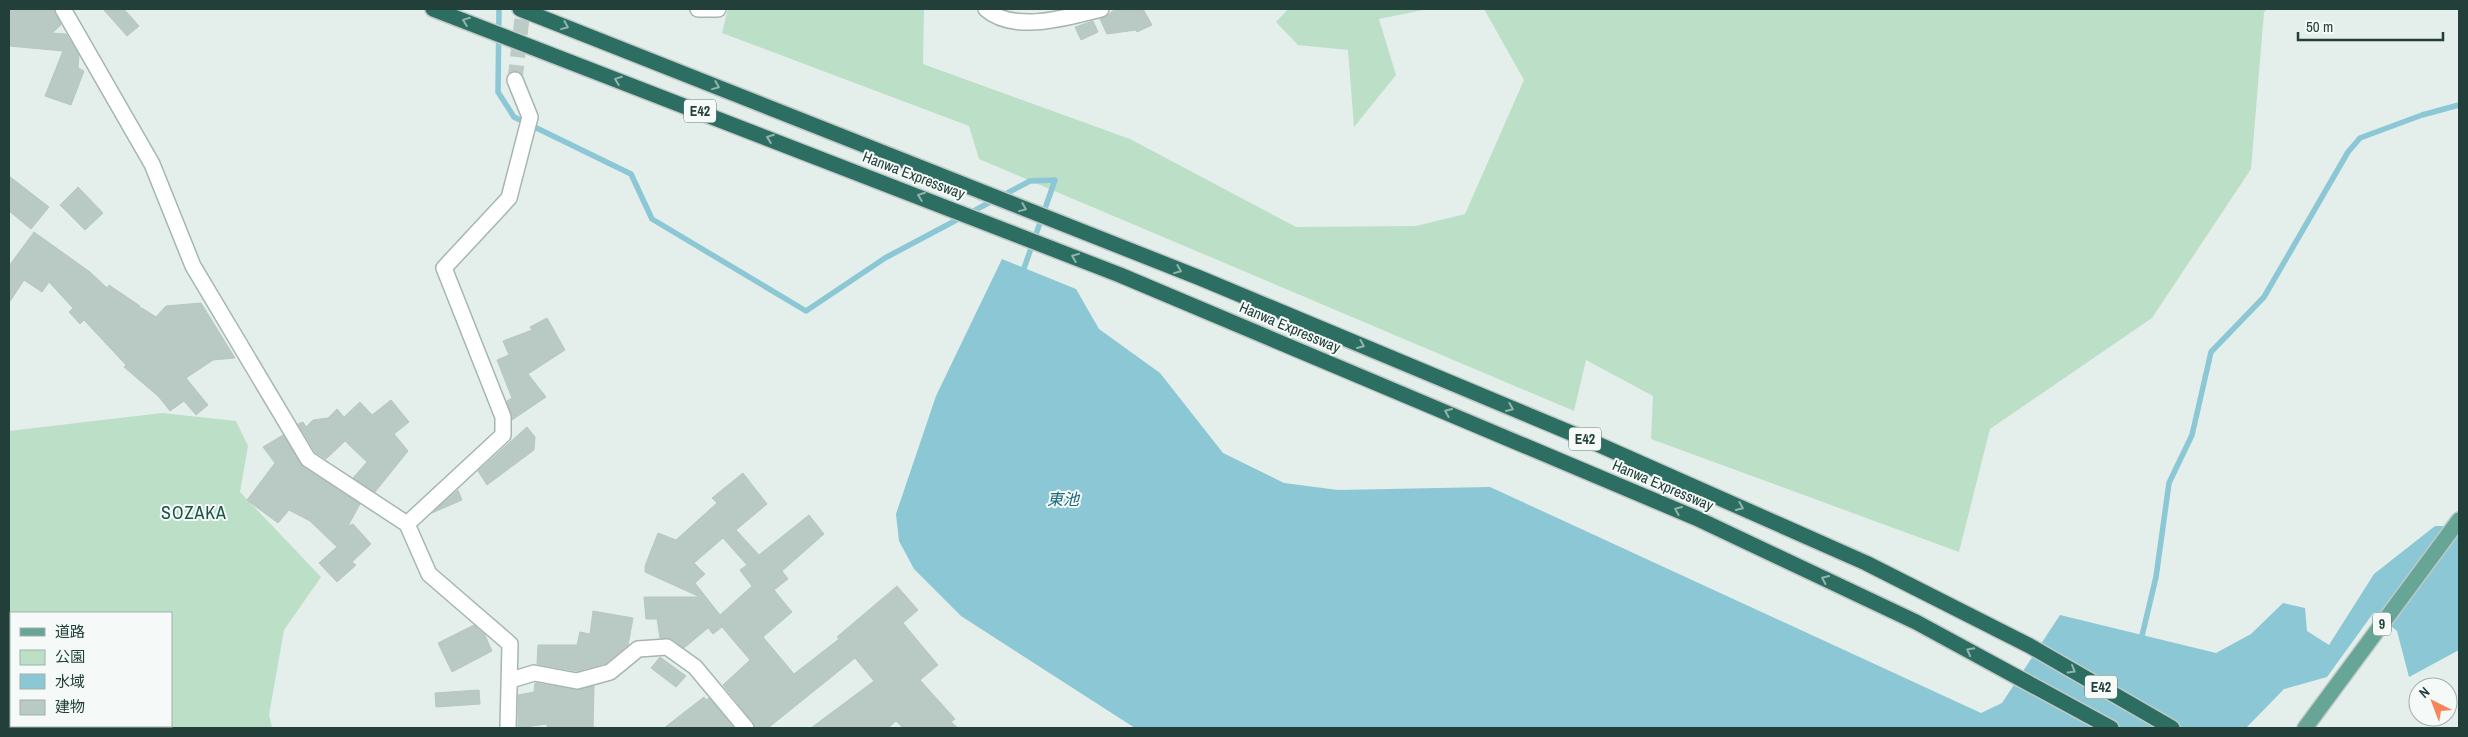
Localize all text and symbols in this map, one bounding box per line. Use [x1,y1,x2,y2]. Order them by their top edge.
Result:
scale bar [2298,10,2443,42]
text: 50 m [2306,16,2333,37]
one-way arrow [463,17,471,27]
one-way arrow [560,20,569,31]
one-way arrow [614,76,623,86]
one-way arrow [711,80,720,90]
road number: E42 [684,100,716,122]
one-way arrow [766,134,775,144]
street label: Hanwa Expressway [860,146,969,204]
one-way arrow [918,192,926,202]
one-way arrow [1018,201,1027,212]
one-way arrow [1071,252,1079,262]
one-way arrow [1173,263,1182,274]
street label: Hanwa Expressway [1236,296,1345,358]
one-way arrow [1356,340,1364,350]
one-way arrow [1506,402,1514,412]
one-way arrow [1444,408,1452,418]
road number: E42 [1569,428,1601,450]
street label: Hanwa Expressway [1609,454,1718,516]
water label: 東池 [1047,488,1081,510]
district label: SOZAKA [161,500,227,525]
one-way arrow [1735,501,1744,512]
one-way arrow [1674,506,1683,516]
one-way arrow [1821,575,1830,585]
legend [10,612,172,727]
road number: 9 [2373,612,2391,636]
text: 道路 [55,621,85,642]
text: 公園 [55,646,85,667]
one-way arrow [1967,647,1976,657]
one-way arrow [2067,664,2076,674]
text: 水域 [55,671,85,692]
road number: E42 [2085,676,2117,699]
north arrow [2408,677,2458,727]
text: N [2415,683,2433,702]
text: 建物 [55,696,85,717]

